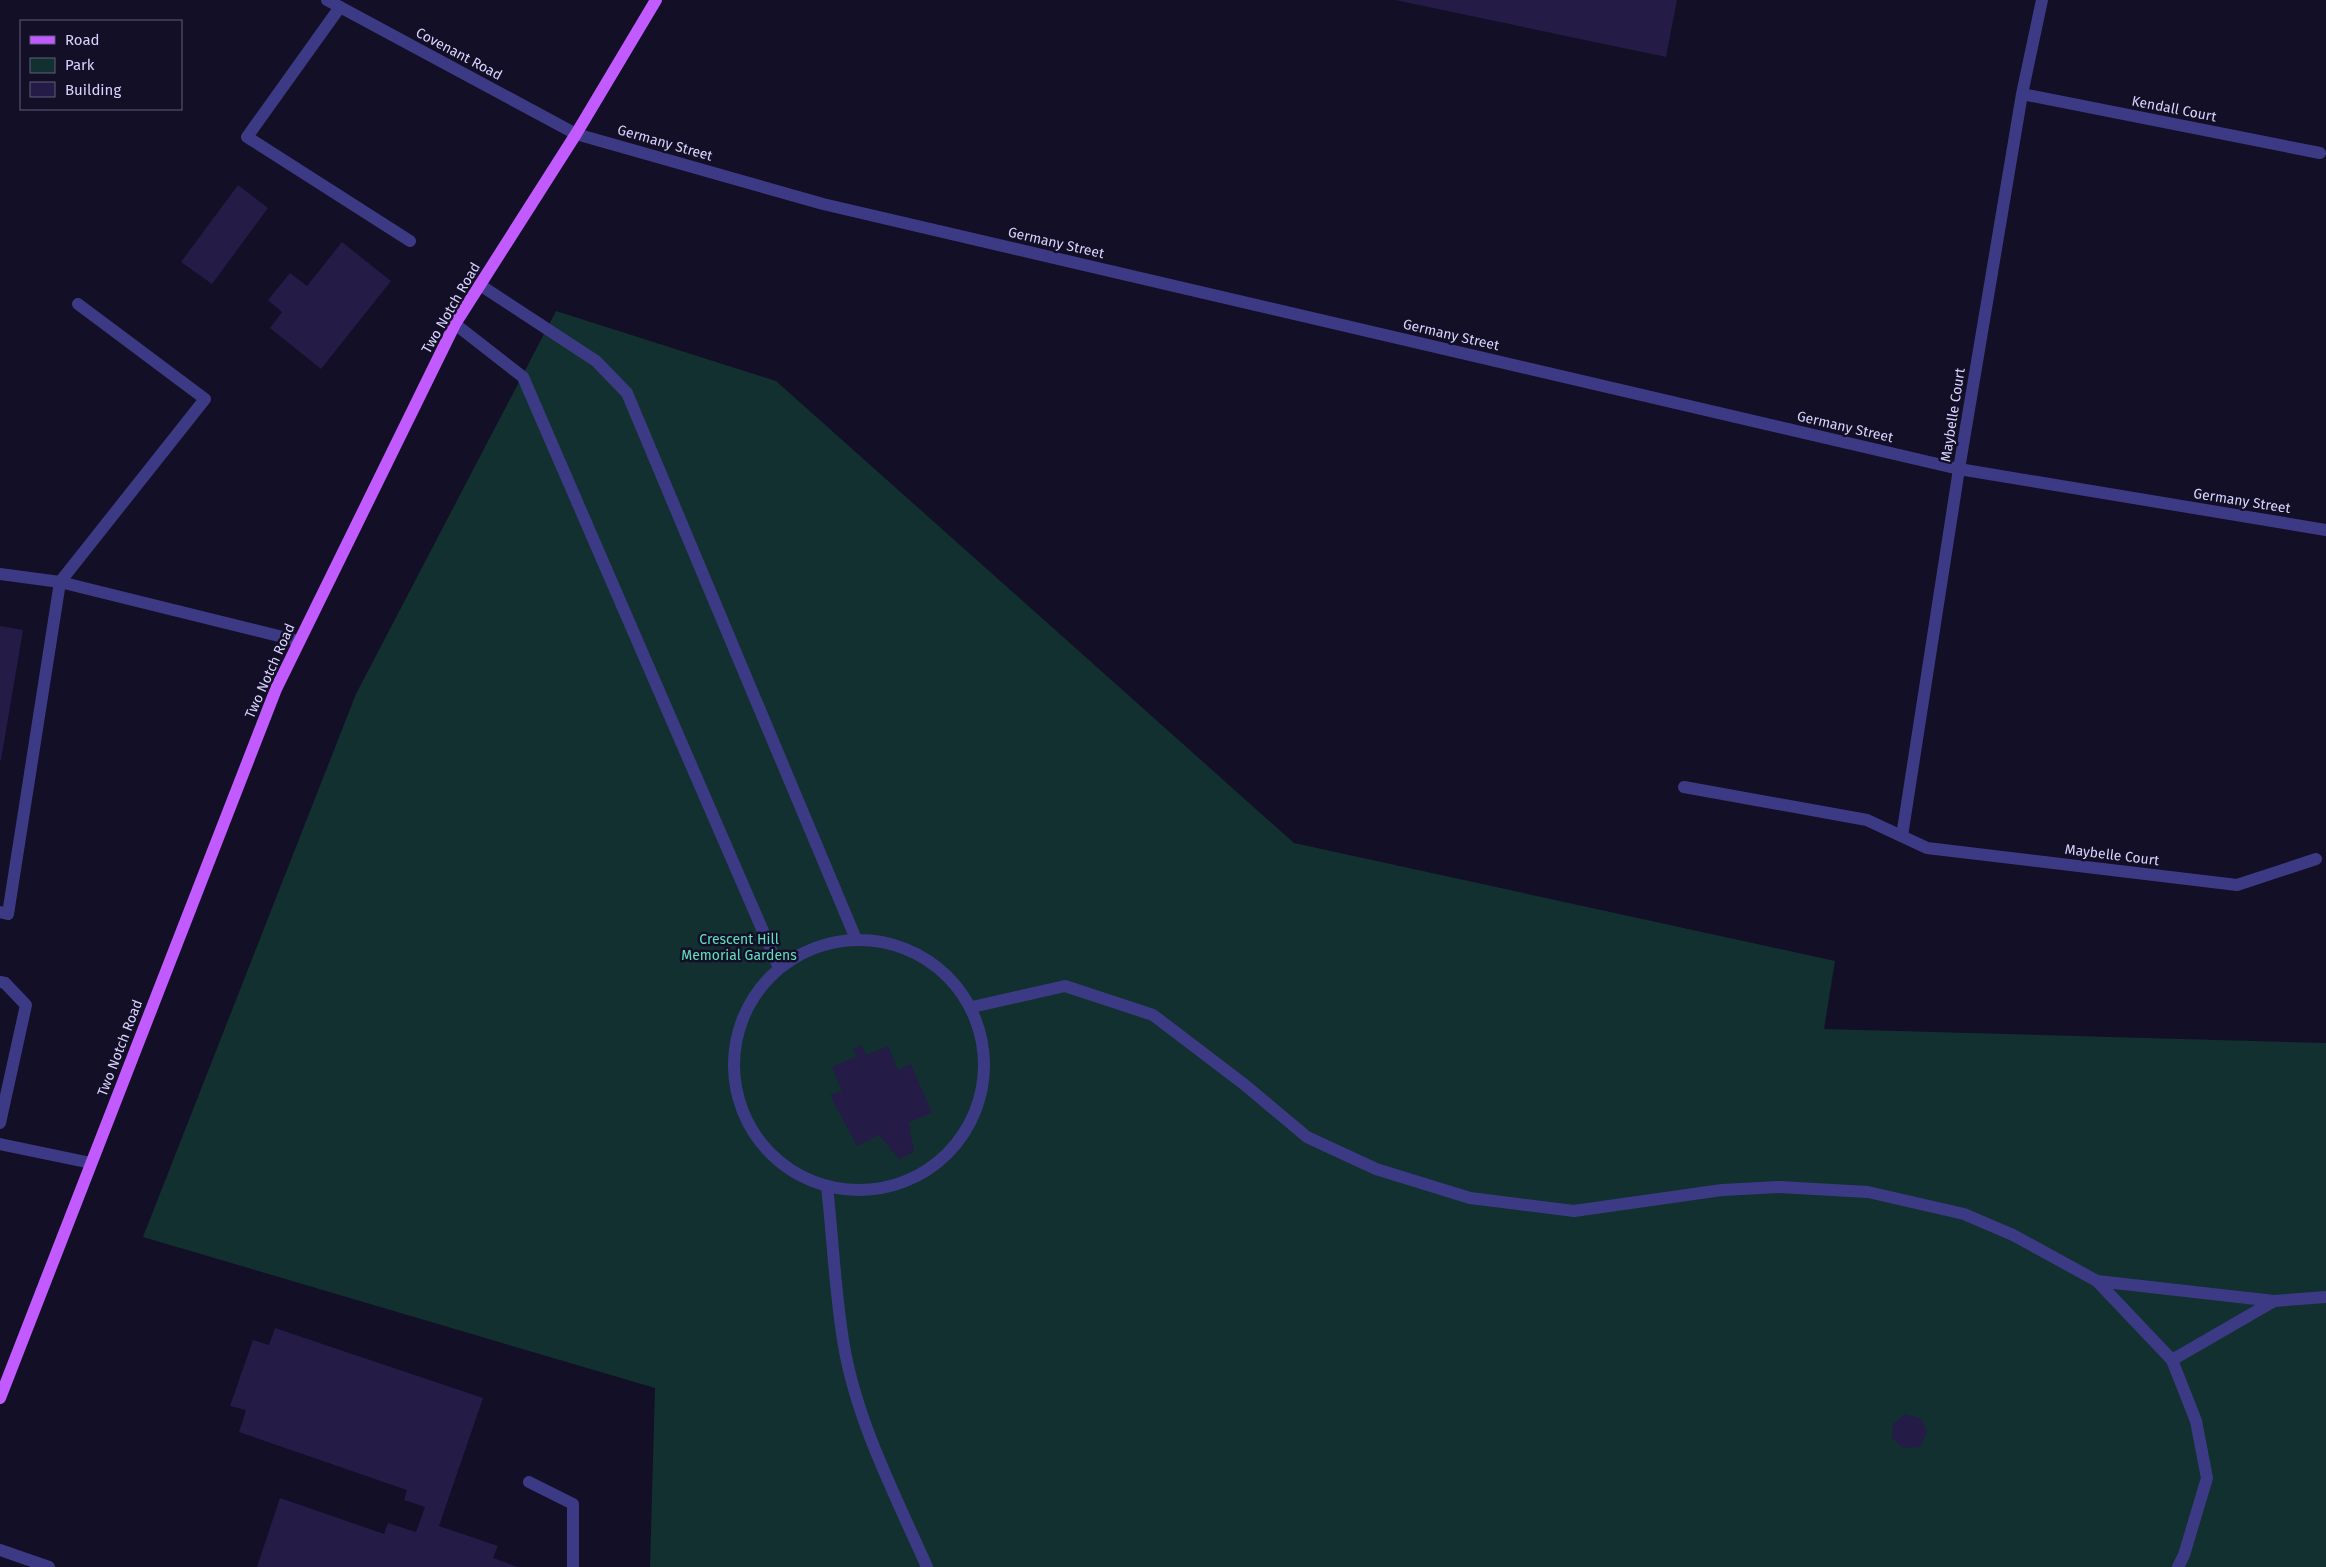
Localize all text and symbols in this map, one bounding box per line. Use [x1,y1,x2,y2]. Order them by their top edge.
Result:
legend [20,20,182,110]
street label: Covenant Road [413,24,505,84]
text: Road [65,31,100,49]
text: Park [65,56,95,74]
text: Building [65,81,121,99]
street label: Kendall Court [2130,92,2219,126]
street label: Germany Street [615,121,715,165]
street label: Germany Street [1006,224,1107,263]
street label: Two Notch Road [418,259,484,357]
street label: Germany Street [1401,316,1502,355]
street label: Maybelle Court [1937,366,1969,463]
street label: Germany Street [1795,408,1896,447]
street label: Germany Street [2192,485,2293,517]
street label: Two Notch Road [241,621,299,721]
street label: Maybelle Court [2064,841,2161,869]
park label: Crescent Hill Memorial Gardens [681,931,797,964]
street label: Two Notch Road [94,997,146,1099]

